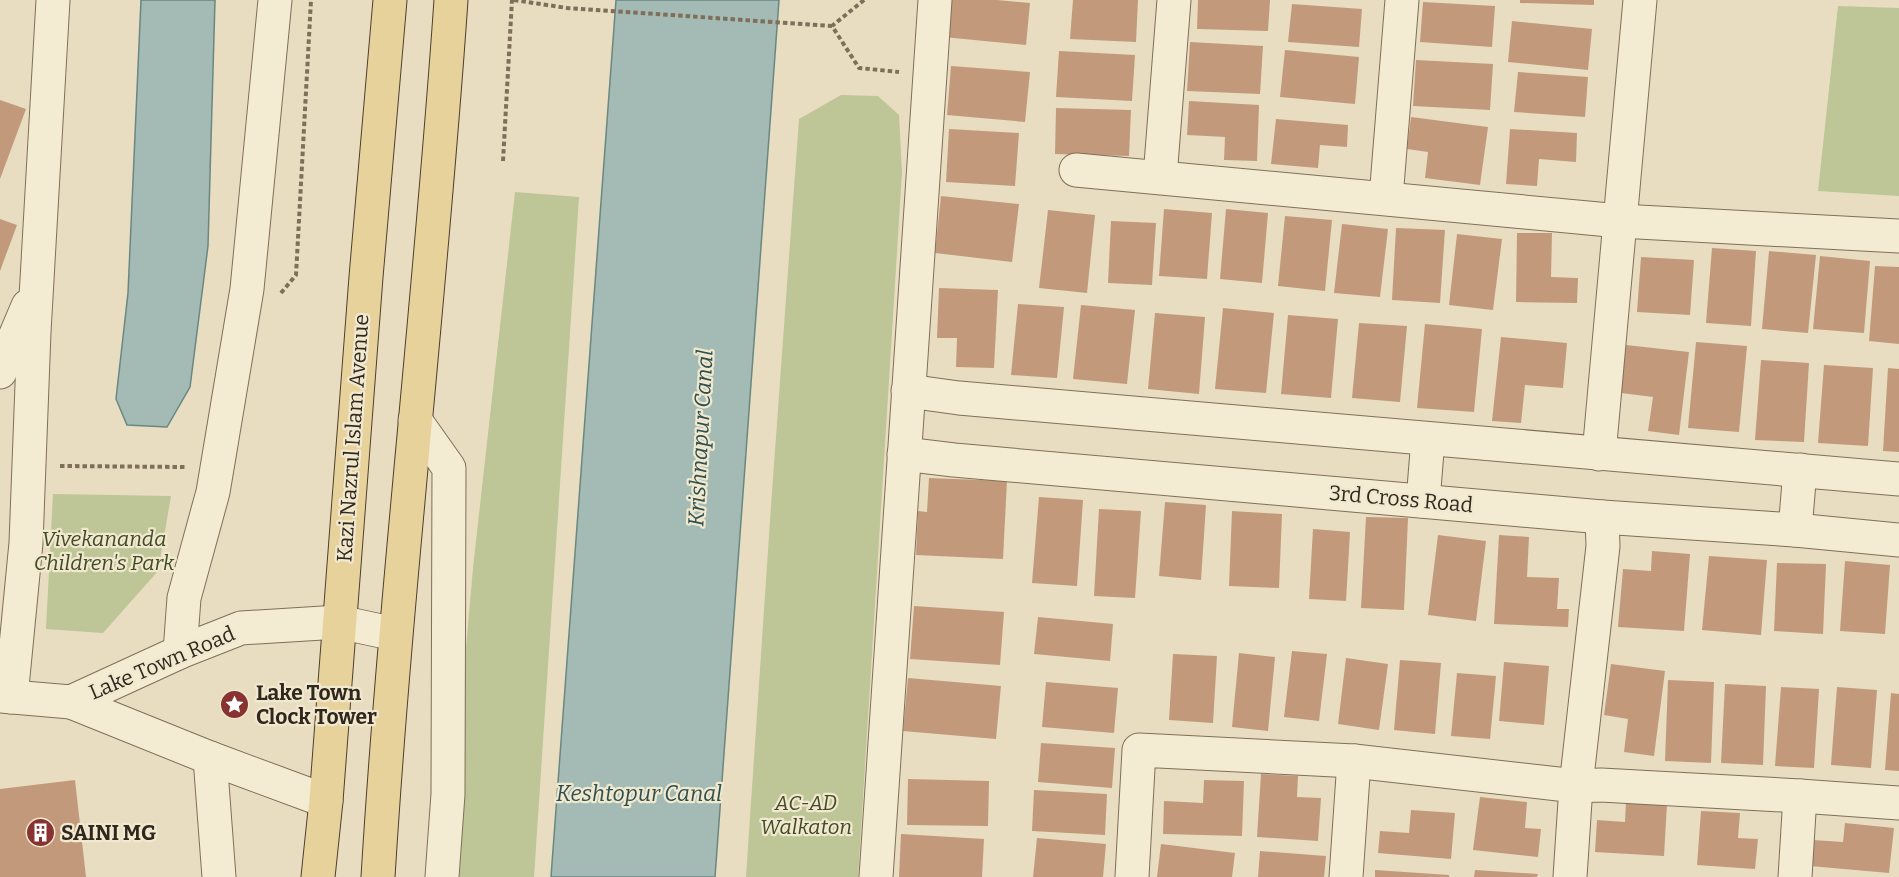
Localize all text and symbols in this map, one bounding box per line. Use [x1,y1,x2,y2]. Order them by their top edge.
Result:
street label: Kazi Nazrul Islam Avenue [331,313,375,563]
water label: Krishnapur Canal [682,349,719,527]
street label: 3rd Cross Road [1328,480,1474,518]
park label: Vivekananda Children's Park [34,526,175,576]
street label: Lake Town Road [85,621,239,705]
place label: Lake Town Clock Tower [256,680,377,730]
place icon: Lake Town Clock Tower [219,689,251,721]
water label: Keshtopur Canal [556,780,722,807]
park label: AC-AD Walkaton [760,790,852,840]
building icon: SAINI MG [24,817,56,849]
place label: SAINI MG [61,820,156,846]

